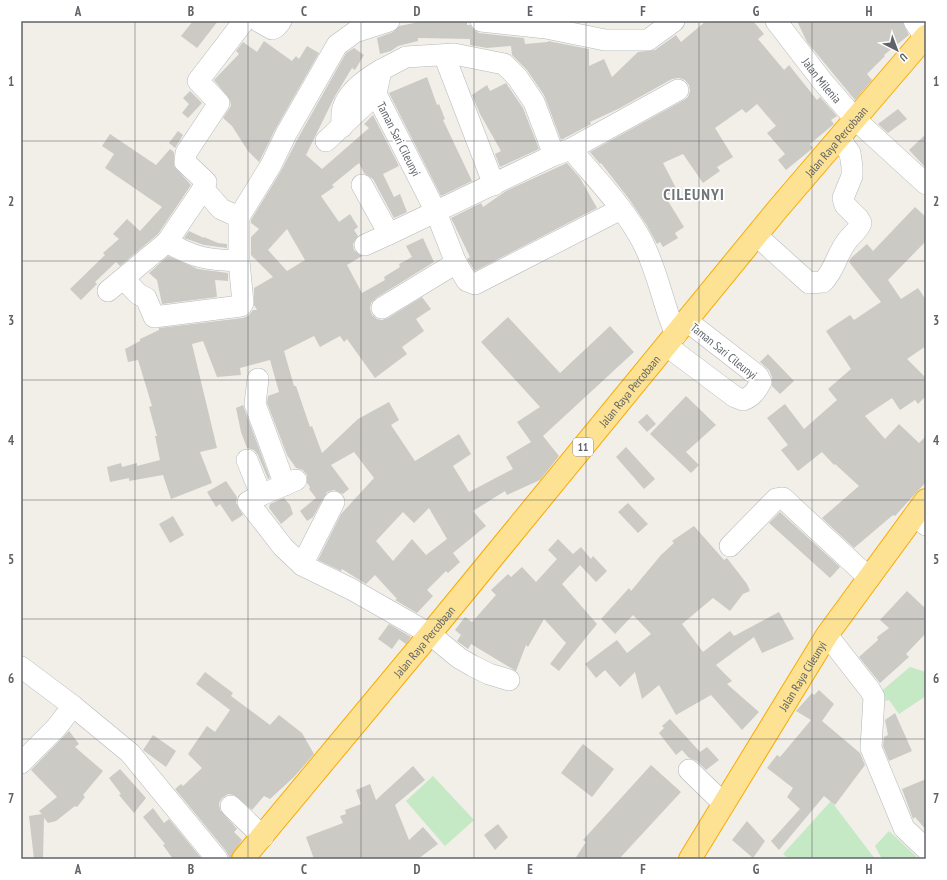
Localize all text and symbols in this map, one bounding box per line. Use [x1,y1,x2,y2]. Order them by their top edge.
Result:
text: A [74,3,82,20]
text: B [188,3,194,20]
text: C [301,3,307,20]
text: D [414,3,421,20]
text: E [527,3,533,20]
text: F [640,3,646,20]
text: G [753,3,760,20]
text: H [866,3,873,20]
north arrow [877,30,917,70]
text: U [897,50,910,65]
street label: Jalan Milenia [799,54,845,106]
text: 1 [8,73,14,90]
text: 1 [933,73,939,90]
street label: Taman Sari Cileunyi [374,99,424,179]
street label: Jalan Raya Percobaan [801,103,870,180]
district label: CILEUNYI [663,184,725,204]
text: 2 [8,193,14,210]
text: 2 [933,193,939,210]
text: 3 [8,312,14,329]
text: 3 [933,312,939,329]
street label: Taman Sari Cileunyi [688,320,760,382]
street label: Jalan Raya Percobaan [595,352,663,430]
text: 4 [8,432,15,449]
text: 4 [933,432,940,449]
road number: 11 [573,438,593,456]
text: 5 [8,551,14,568]
text: 5 [933,551,939,568]
street label: Jalan Raya Percobaan [389,602,458,681]
street label: Jalan Raya Cileunyi [775,638,829,714]
text: 6 [8,670,14,687]
text: 6 [933,670,939,687]
text: 7 [8,790,14,807]
text: 7 [933,790,939,807]
text: A [74,861,82,878]
text: B [188,861,194,878]
text: C [301,861,307,878]
text: D [414,861,421,878]
text: E [527,861,533,878]
text: F [640,861,646,878]
text: G [753,861,760,878]
text: H [866,861,873,878]

